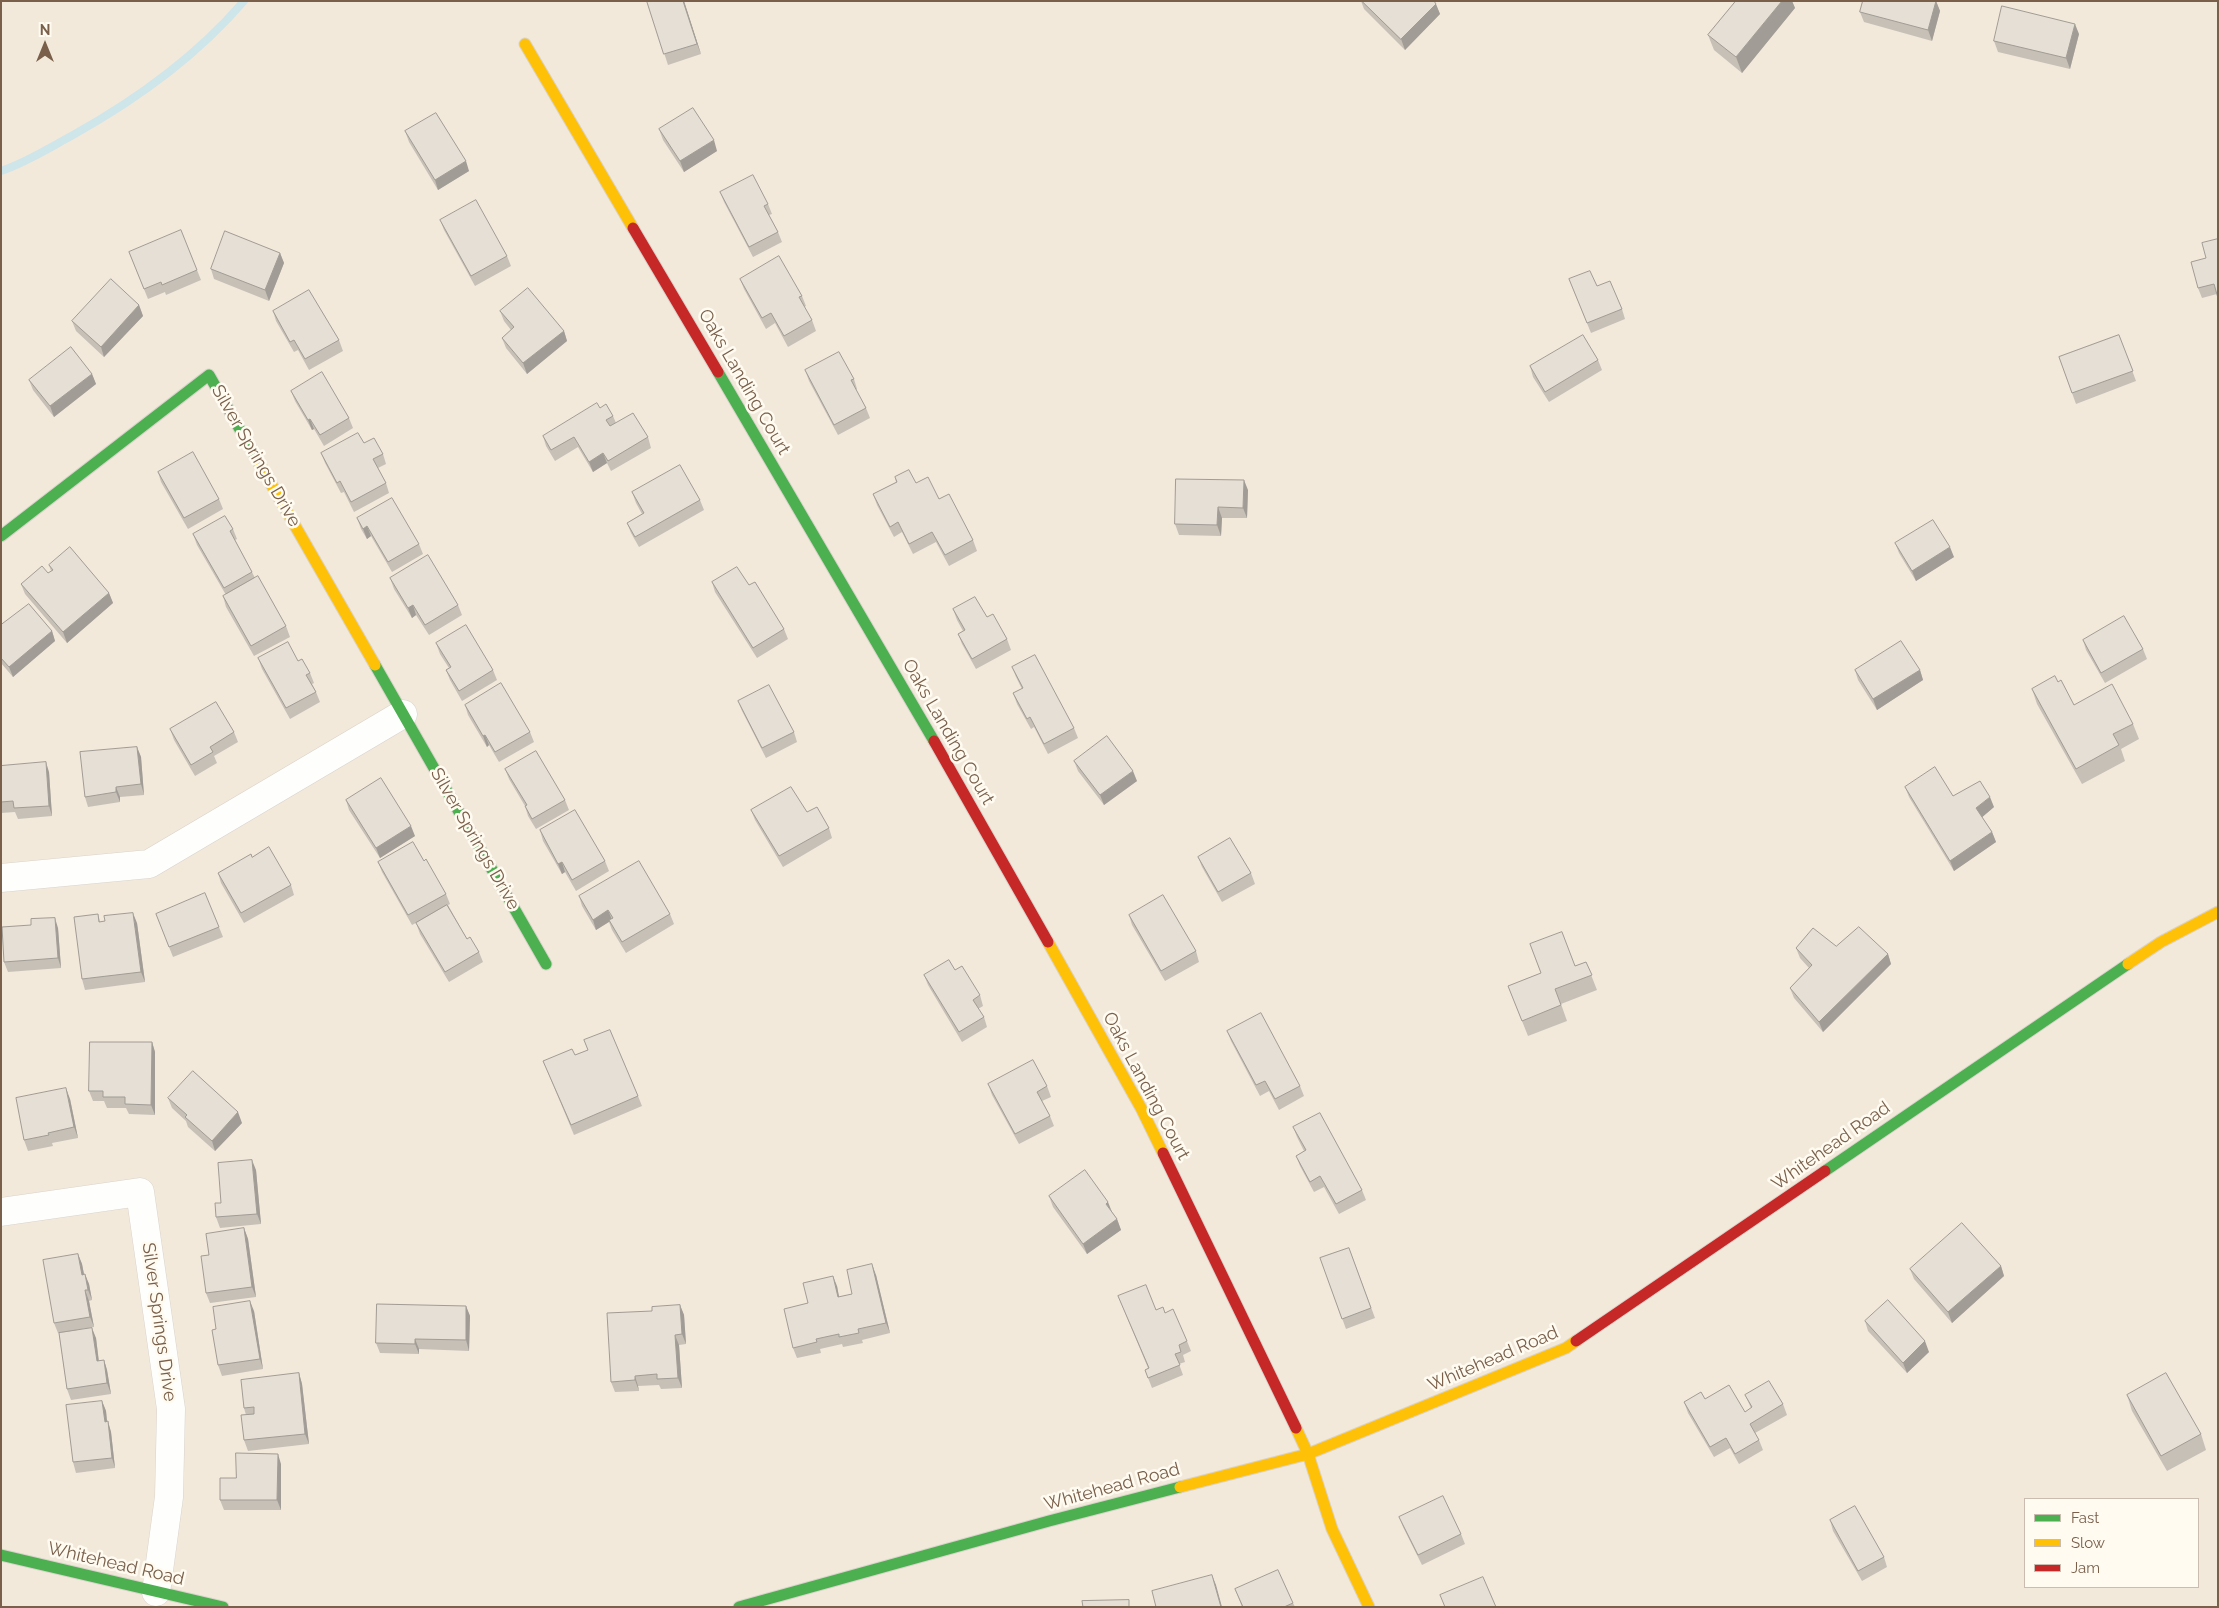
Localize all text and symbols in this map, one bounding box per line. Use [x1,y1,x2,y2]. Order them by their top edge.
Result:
north arrow [20,20,70,70]
text: N [40,22,50,38]
street label: Oaks Landing Court [694,305,794,459]
street label: Silver Springs Drive [207,381,305,531]
street label: Oaks Landing Court [898,655,998,809]
street label: Silver Springs Drive [426,764,524,914]
street label: Oaks Landing Court [1098,1008,1194,1164]
street label: Whitehead Road [1768,1097,1894,1195]
street label: Silver Springs Drive [137,1241,181,1403]
street label: Whitehead Road [1425,1322,1561,1396]
street label: Whitehead Road [1042,1459,1182,1515]
legend [2024,1498,2199,1588]
text: Fast [2071,1509,2099,1527]
text: Slow [2071,1534,2105,1552]
street label: Whitehead Road [46,1538,186,1590]
text: Jam [2071,1559,2100,1577]

